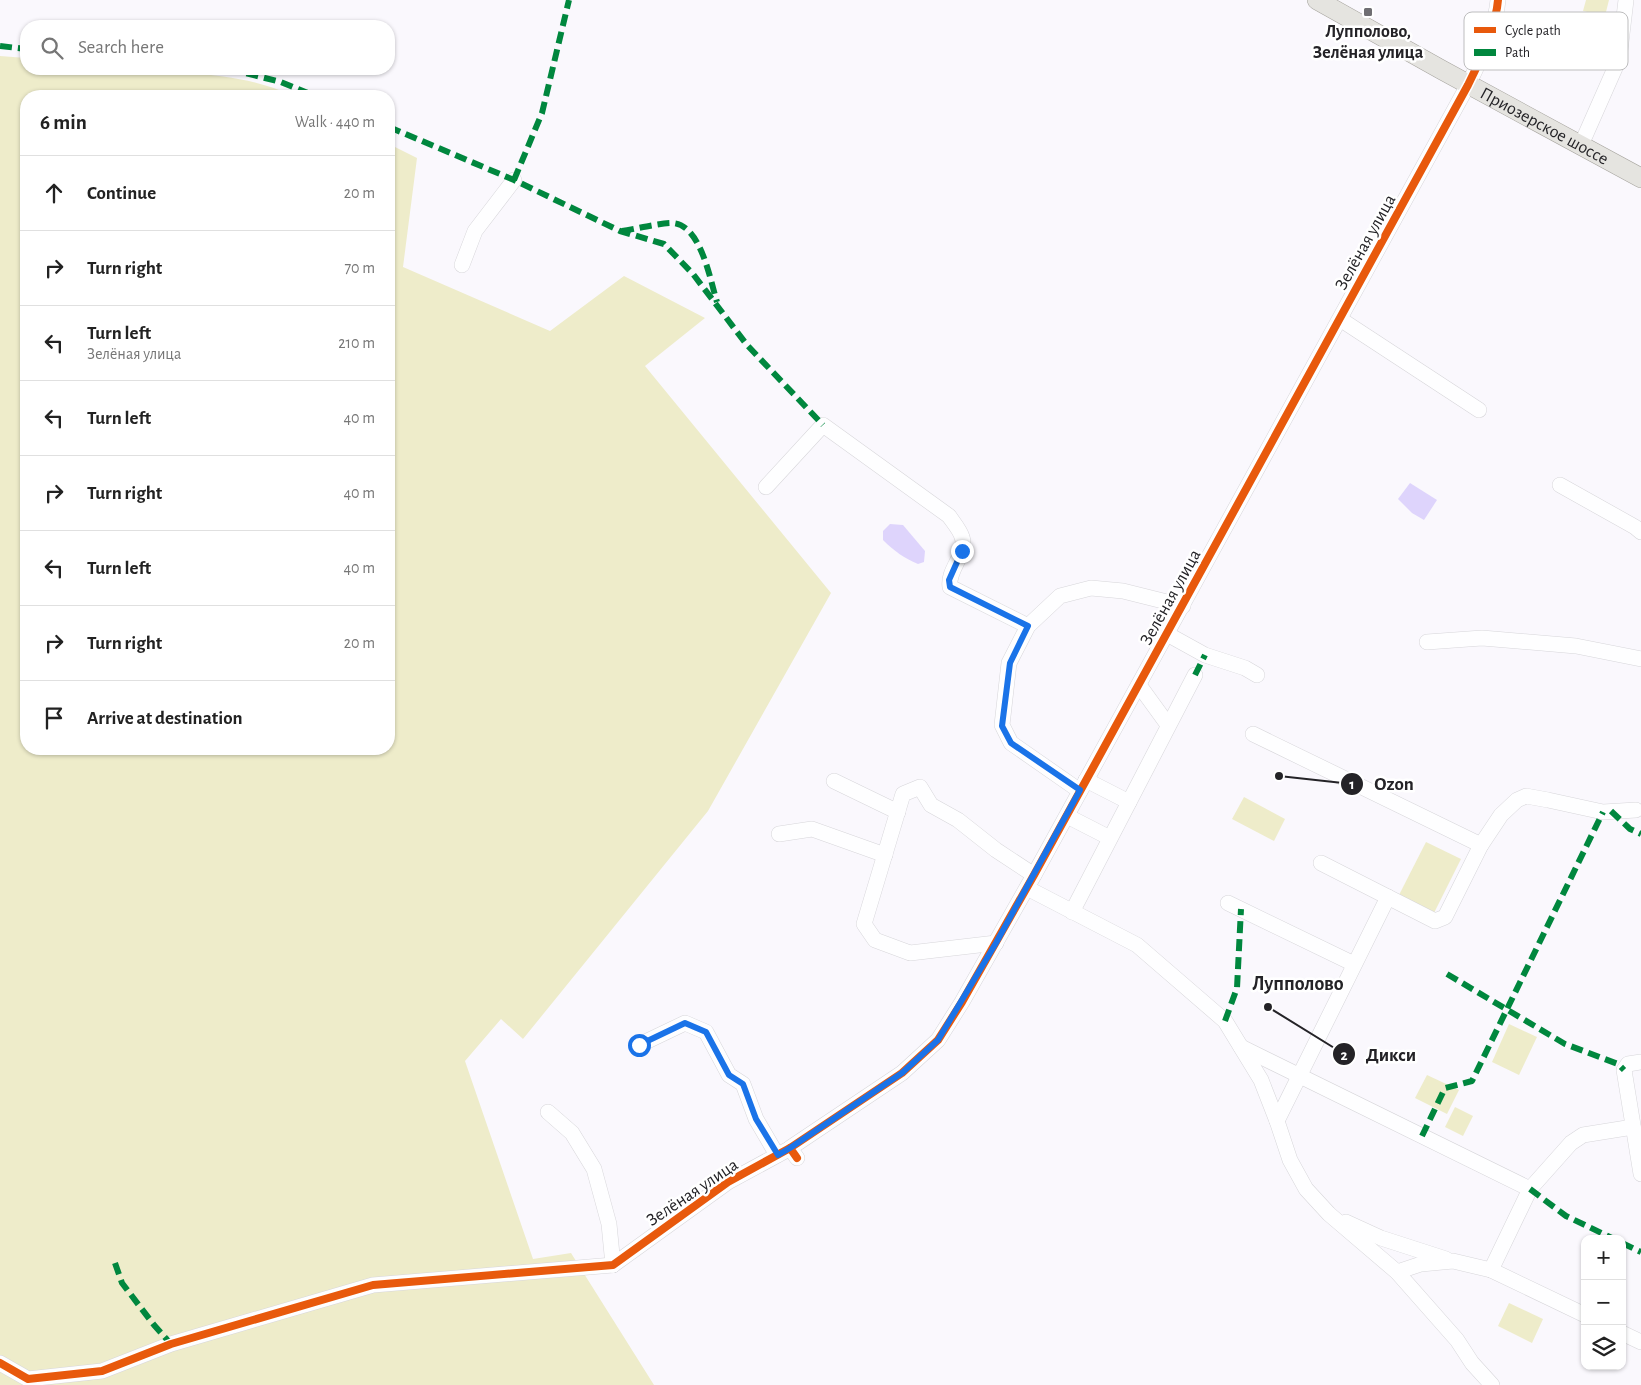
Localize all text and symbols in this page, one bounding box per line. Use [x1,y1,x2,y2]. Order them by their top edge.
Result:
marker: Лупполово, Зелёная улица [1362,6,1374,18]
legend [1464,12,1628,70]
search box [20,20,395,75]
place label: Лупполово, Зелёная улица [1313,23,1424,62]
text: Cycle path [1505,24,1561,38]
icon: search [38,34,66,62]
text: Search here [78,38,164,57]
text: Path [1505,46,1530,60]
street label: Приозерское шоссе [1477,85,1611,169]
text: 6 min [40,112,87,133]
text: Walk · 440 m [295,114,375,130]
icon: ahead [40,179,68,207]
text: Continue [87,184,156,203]
text: 20 m [344,185,375,201]
street label: Зелёная улица [1332,192,1399,293]
icon: right [40,254,68,282]
text: Turn right [87,259,162,278]
text: 70 m [344,260,375,276]
text: Turn left [87,324,151,343]
icon: left [40,329,68,357]
text: 210 m [338,335,375,351]
text: Зелёная улица [87,346,181,362]
icon: left [40,404,68,432]
text: Turn left [87,409,151,428]
text: 40 m [343,410,375,426]
icon: right [40,479,68,507]
text: Turn right [87,484,162,503]
text: 40 m [343,485,375,501]
route end [951,540,974,563]
street label: Зелёная улица [1137,547,1204,648]
icon: left [40,554,68,582]
text: Turn left [87,559,151,578]
text: 40 m [343,560,375,576]
icon: right [40,629,68,657]
text: Turn right [87,634,162,653]
text: 20 m [344,635,375,651]
icon: arrive [40,704,68,732]
text: Arrive at destination [87,709,243,728]
callout: Ozon [1340,767,1424,801]
text: Ozon [1374,775,1414,794]
text: 1 [1349,777,1355,792]
district label: Лупполово [1252,974,1344,994]
route start [628,1034,651,1057]
callout: Дикси [1331,1037,1427,1071]
text: Дикси [1366,1046,1416,1065]
text: 2 [1340,1048,1348,1063]
street label: Зелёная улица [644,1156,742,1230]
map controls [1581,1235,1626,1370]
button: + [1581,1235,1626,1280]
button: − [1581,1280,1626,1325]
button: layers [1581,1325,1626,1370]

